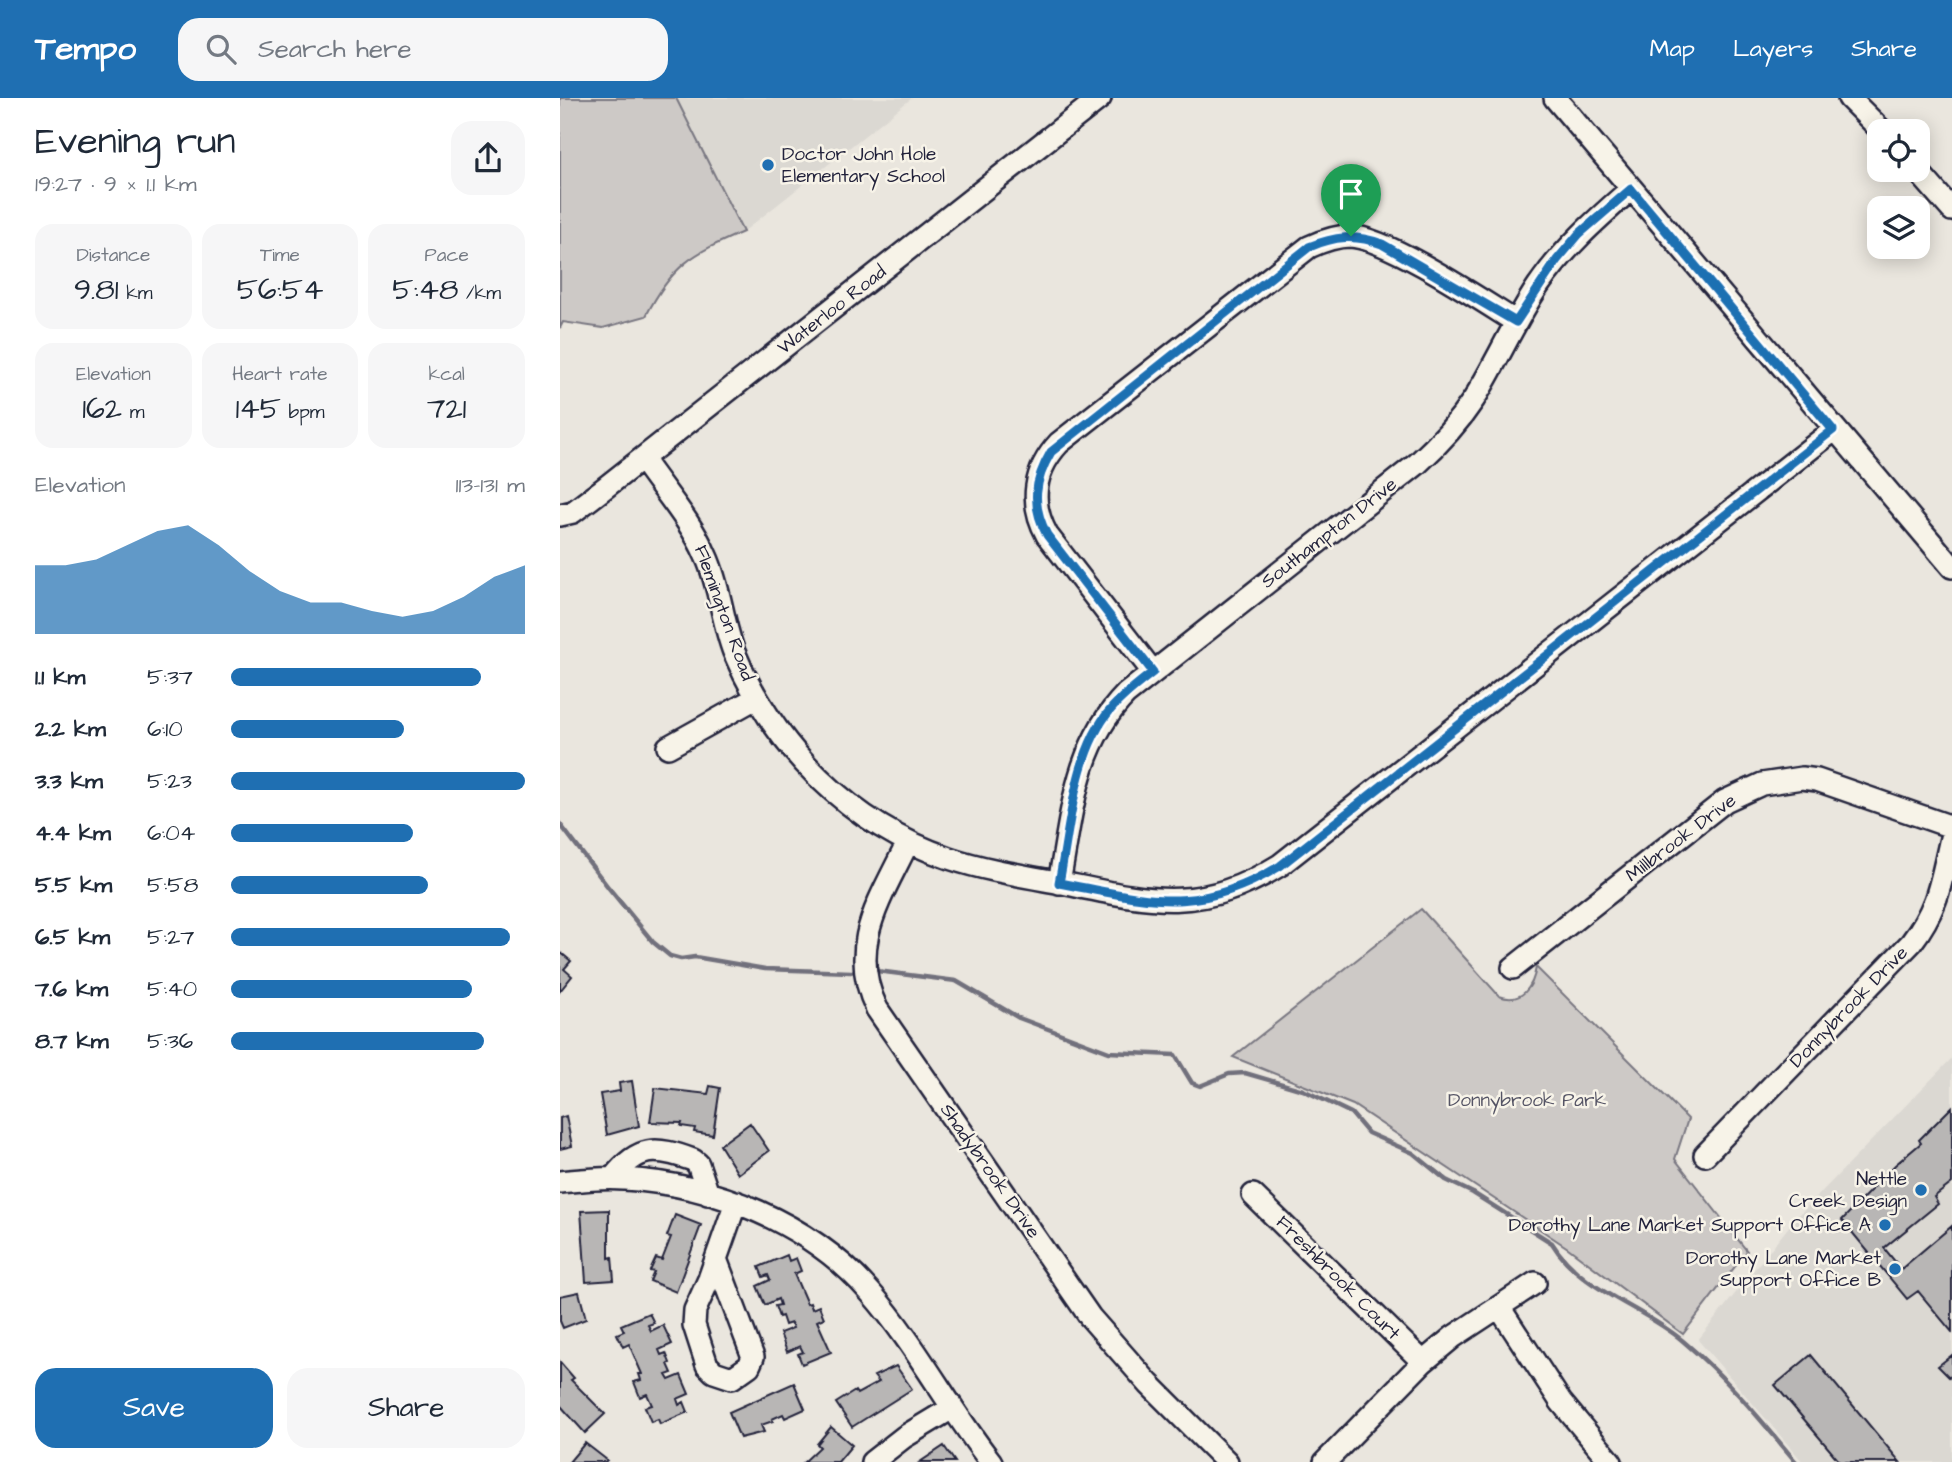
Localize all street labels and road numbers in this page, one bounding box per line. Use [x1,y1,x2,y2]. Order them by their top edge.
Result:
street label: Waterloo Road [772,259,892,361]
street label: Southampton Drive [1255,471,1403,595]
street label: Flemington Road [686,541,761,685]
street label: Millbrook Drive [1620,787,1742,889]
street label: Donnybrook Drive [1784,940,1915,1075]
street label: Shadybrook Drive [933,1098,1047,1244]
street label: Freshbrook Court [1270,1210,1407,1347]

